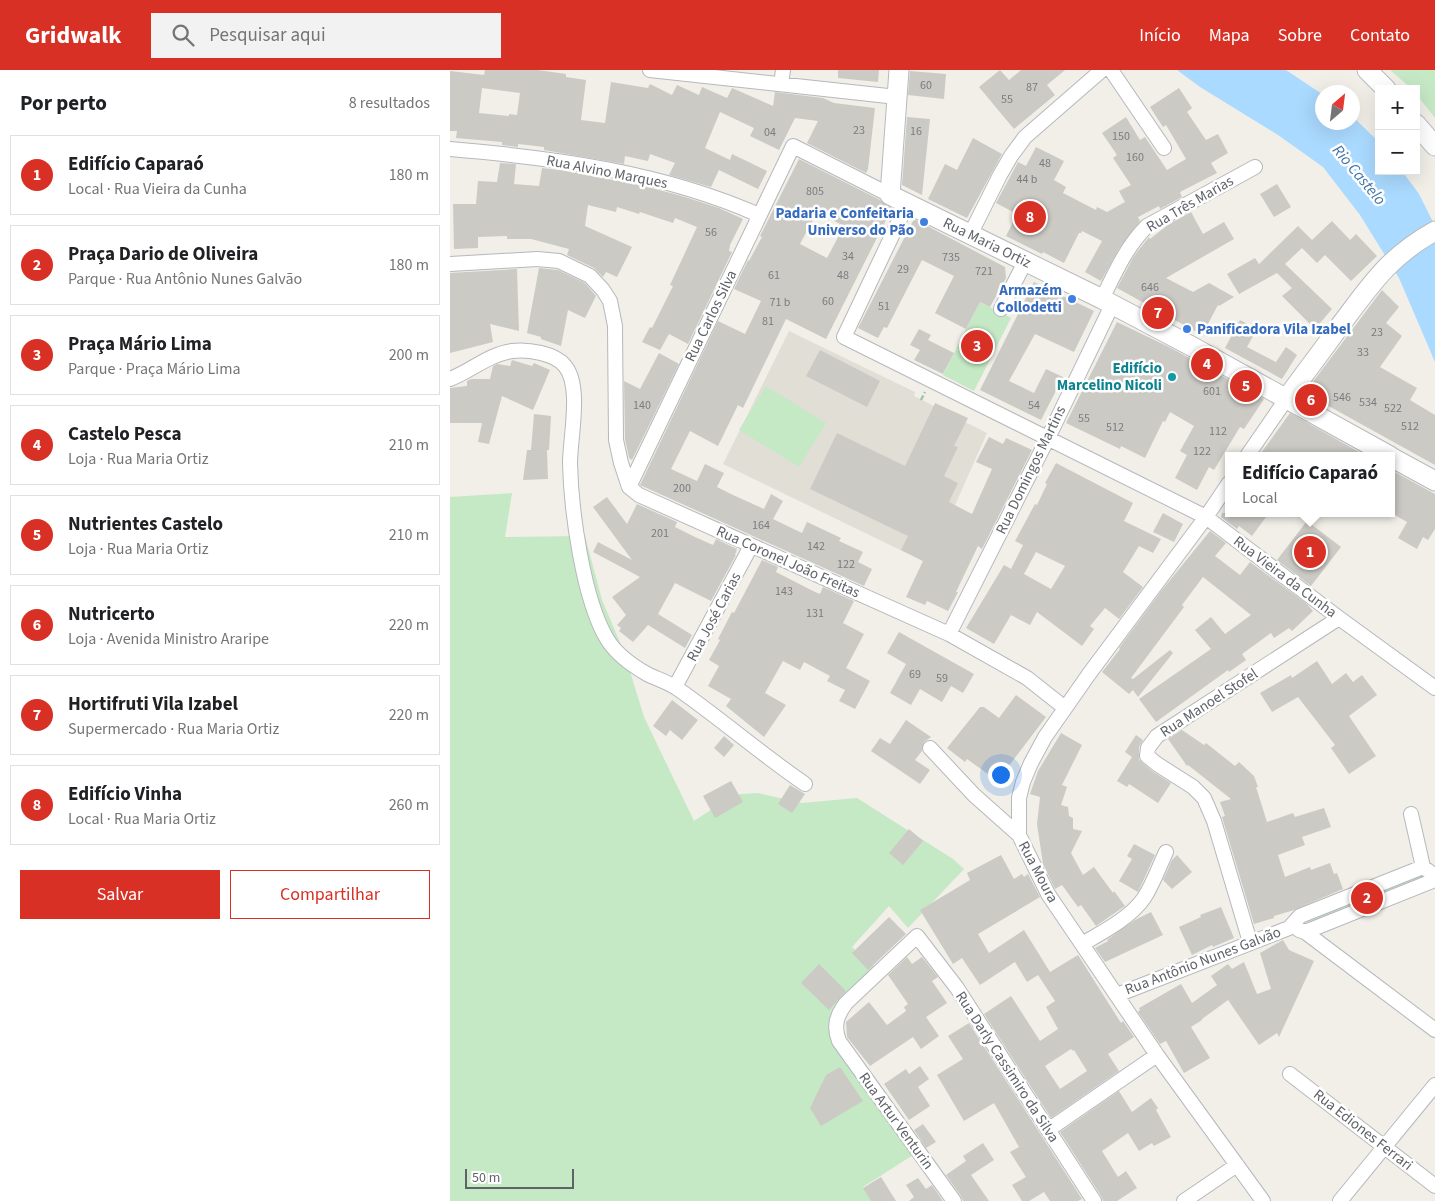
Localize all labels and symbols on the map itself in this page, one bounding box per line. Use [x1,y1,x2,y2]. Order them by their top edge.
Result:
house number: 60 [920,77,932,94]
house number: 87 [1026,79,1038,96]
north arrow [1315,85,1360,130]
house number: 55 [1001,91,1013,108]
house number: 23 [853,122,865,139]
house number: 16 [910,123,922,140]
house number: 04 [764,124,776,141]
house number: 150 [1112,128,1130,145]
water label: Rio Castelo [1327,140,1391,210]
house number: 160 [1126,149,1144,166]
street label: Rua Alvino Marques [545,150,669,194]
house number: 48 [1039,155,1051,172]
house number: 44 b [1017,171,1038,188]
street label: Rua Três Marias [1142,171,1238,237]
house number: 805 [806,183,824,200]
pin: 8 [1014,198,1046,236]
place label: Padaria e Confeitaria Universo do Pão [776,203,914,241]
street label: Rua Maria Ortiz [939,213,1035,273]
marker: Padaria e Confeitaria Universo do Pão [918,216,930,228]
house number: 56 [705,224,717,241]
house number: 34 [842,248,854,265]
house number: 735 [942,249,960,266]
house number: 29 [897,261,909,278]
house number: 721 [975,263,993,280]
street label: Rua Carlos Silva [680,267,742,365]
house number: 61 [768,267,780,284]
house number: 48 [837,267,849,284]
house number: 646 [1141,279,1159,296]
place label: Armazém Collodetti [996,280,1062,318]
house number: 60 [822,293,834,310]
marker: Armazém Collodetti [1066,293,1078,305]
house number: 71 b [770,294,791,311]
pin: 7 [1142,294,1174,332]
house number: 51 [878,298,890,315]
house number: 81 [762,313,774,330]
place label: Panificadora Vila Izabel [1197,319,1352,340]
marker: Panificadora Vila Izabel [1181,323,1193,335]
house number: 23 [1371,324,1383,341]
pin: 3 [961,327,993,365]
house number: 33 [1357,344,1369,361]
pin: 4 [1191,345,1223,383]
place label: Edifício Marcelino Nicoli [1057,358,1162,396]
pin: 5 [1230,367,1262,405]
marker: Edifício Marcelino Nicoli [1166,371,1178,383]
pin: 6 [1295,381,1327,419]
house number: 601 [1203,383,1221,400]
house number: 546 [1333,389,1351,406]
house number: 534 [1359,394,1377,411]
house number: 140 [633,397,651,414]
house number: 54 [1028,397,1040,414]
house number: 522 [1384,400,1402,417]
street label: Rua Domingos Martins [991,402,1071,538]
house number: 55 [1078,410,1090,427]
house number: 512 [1401,418,1419,435]
house number: 512 [1106,419,1124,436]
house number: 112 [1209,423,1227,440]
house number: 122 [1193,443,1211,460]
house number: 200 [673,480,691,497]
house number: 164 [752,517,770,534]
street label: Rua Coronel João Freitas [713,521,863,603]
house number: 201 [651,525,669,542]
street label: Rua Vieira da Cunha [1229,531,1341,623]
pin: 1 [1294,533,1326,571]
house number: 142 [807,538,825,555]
house number: 122 [837,556,855,573]
street label: Rua José Carias [682,569,746,665]
house number: 143 [775,583,793,600]
house number: 131 [806,605,824,622]
street label: Rua Manoel Stofel [1156,663,1262,742]
house number: 69 [909,666,921,683]
house number: 59 [936,670,948,687]
your location [988,762,1014,788]
street label: Rua Moura [1013,838,1063,906]
pin: 2 [1351,879,1383,917]
street label: Rua Antônio Nunes Galvão [1122,922,1284,1000]
street label: Rua Darly Cassimiro da Silva [950,987,1064,1147]
street label: Rua Artur Venturin [854,1068,938,1174]
street label: Rua Ediones Ferrari [1309,1084,1417,1176]
scale bar [465,1166,574,1189]

